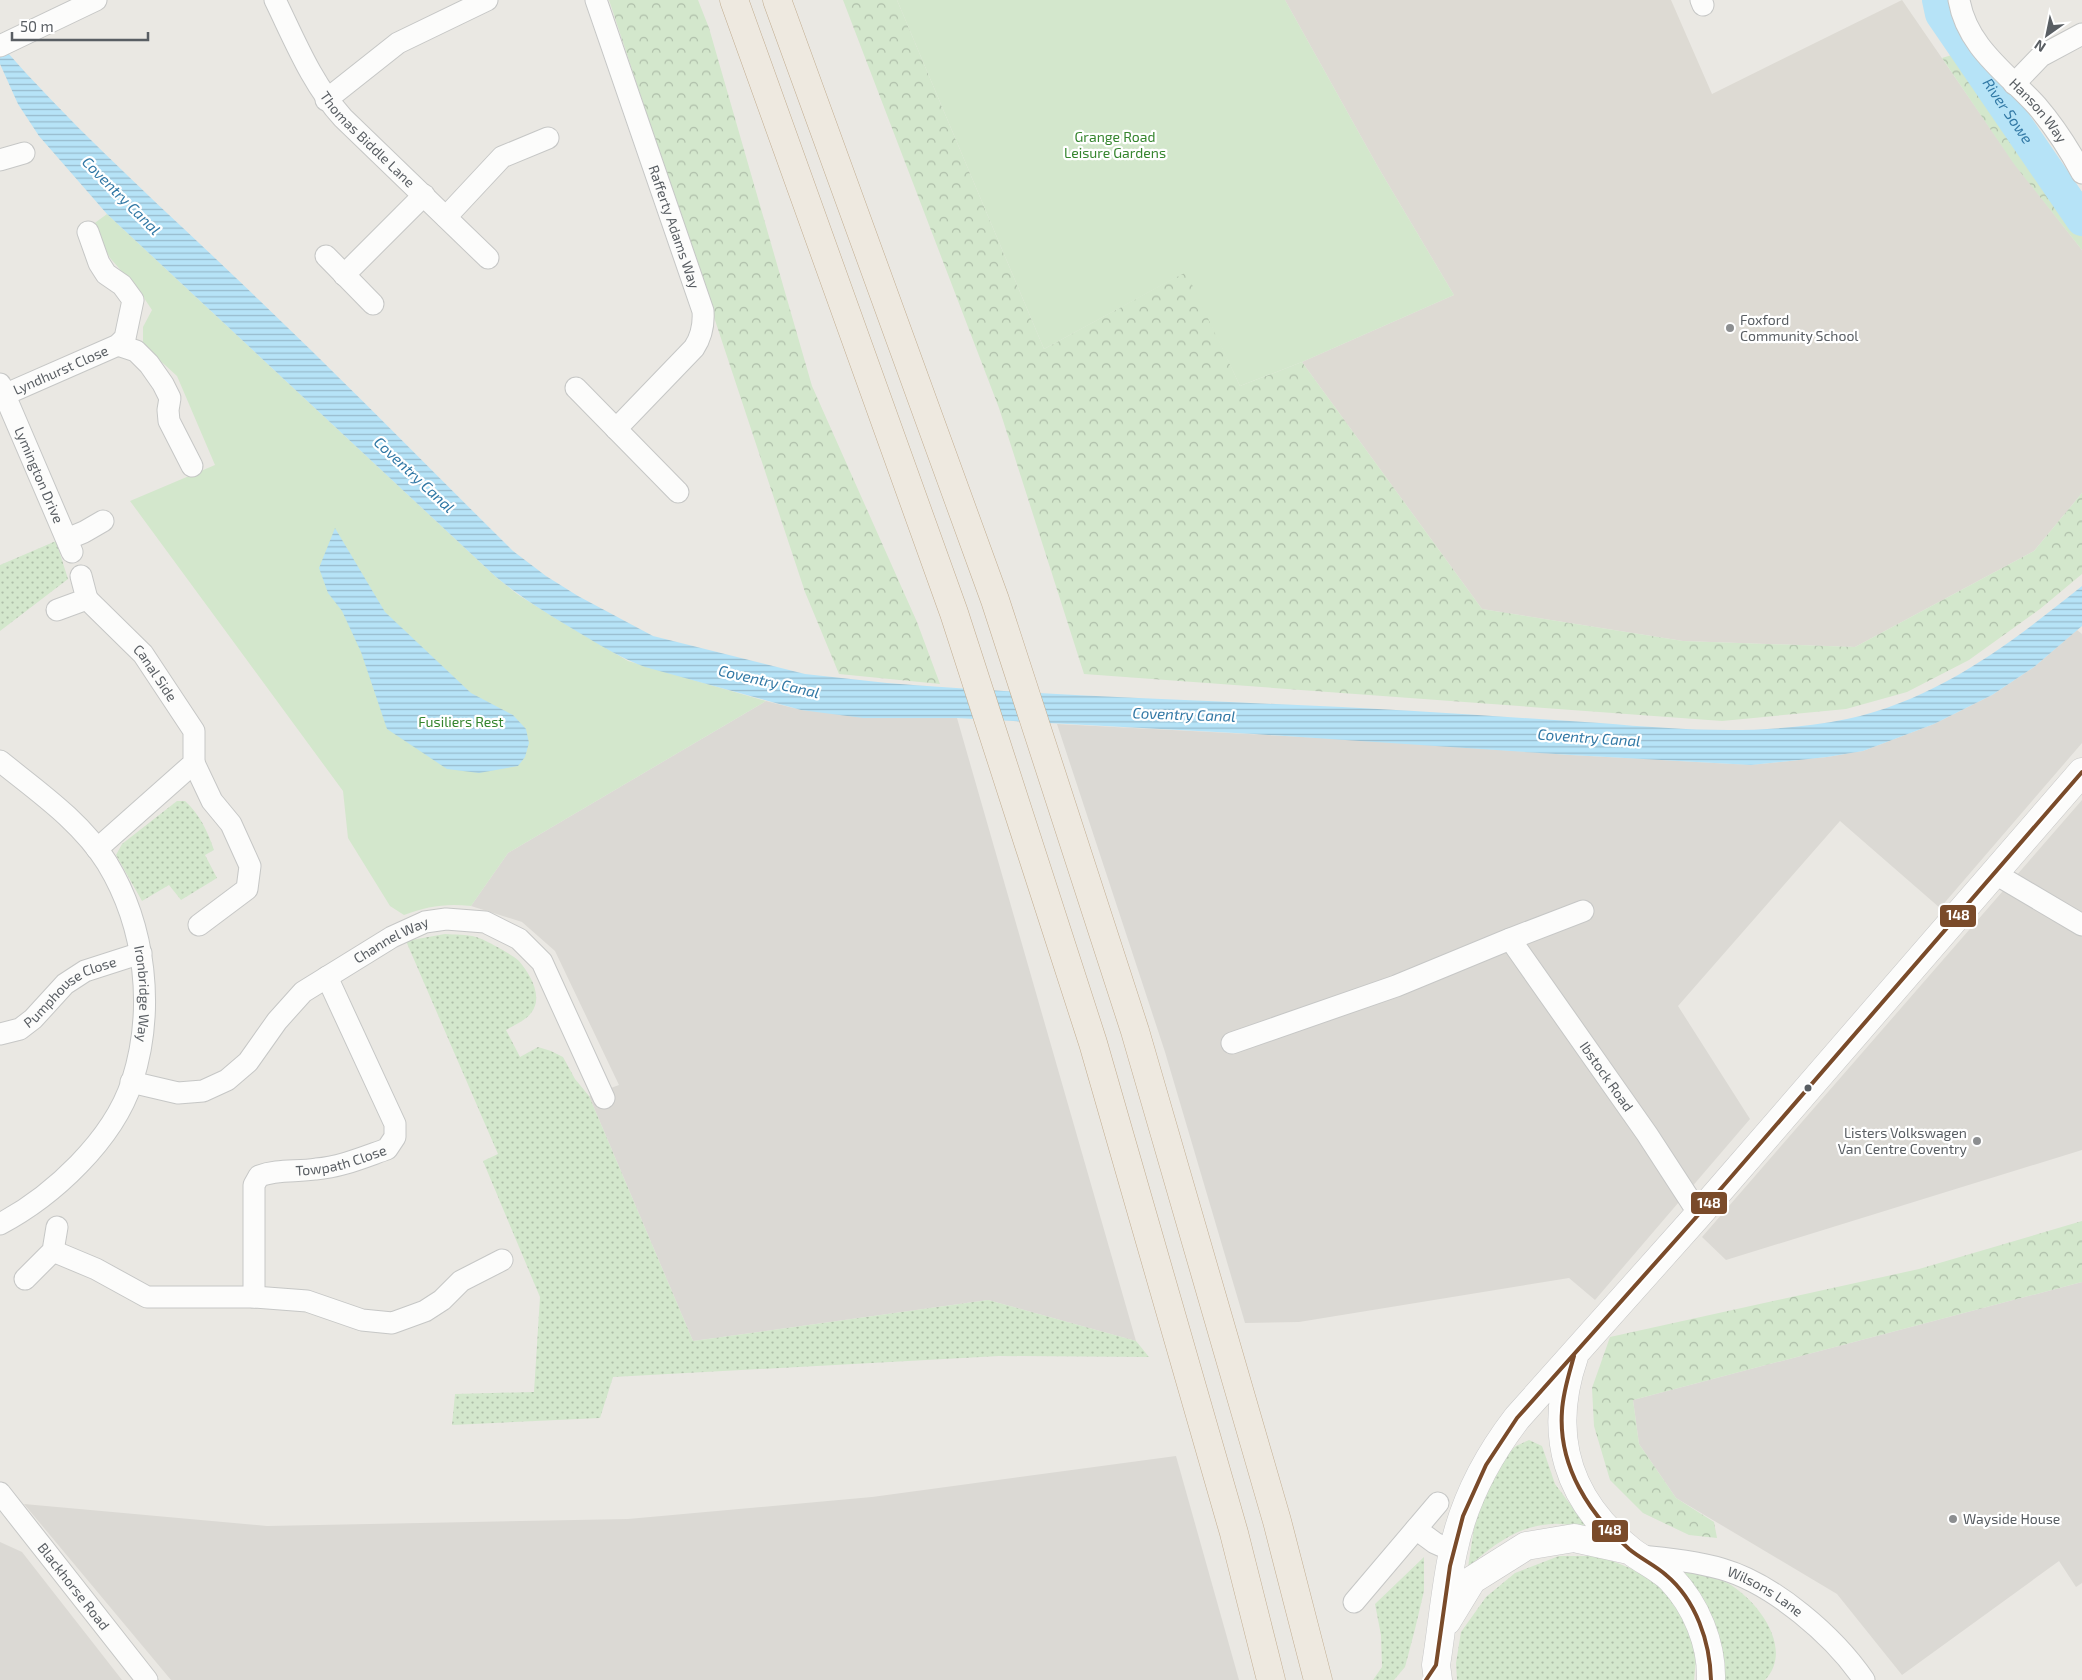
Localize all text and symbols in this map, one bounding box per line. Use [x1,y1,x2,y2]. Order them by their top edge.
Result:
scale bar [12,10,149,42]
north arrow [2022,10,2072,60]
text: 50 m [20,17,54,35]
text: N [2031,36,2049,56]
water label: River Sowe [1979,74,2037,147]
street label: Hanson Way [2006,74,2071,146]
street label: Thomas Biddle Lane [317,88,419,191]
park label: Grange Road Leisure Gardens [1064,128,1166,161]
water label: Coventry Canal [78,152,165,239]
street label: Rafferty Adams Way [645,163,704,291]
place label: Foxford Community School [1740,311,1859,344]
marker: Foxford Community School [1724,322,1736,334]
street label: Lyndhurst Close [10,341,111,398]
street label: Lymington Drive [11,424,68,526]
water label: Coventry Canal [370,433,459,517]
street label: Canal Side [130,640,181,704]
water label: Coventry Canal [717,661,822,702]
water label: Coventry Canal [1132,703,1236,726]
park label: Fusiliers Rest [418,713,504,730]
water label: Coventry Canal [1537,724,1641,751]
line badge: 148 [1939,904,1977,928]
text: 148 [1946,906,1970,923]
street label: Channel Way [350,912,431,967]
street label: Ironbridge Way [131,944,154,1044]
street label: Pumphouse Close [20,953,118,1031]
street label: Ibstock Road [1577,1038,1637,1114]
unlabelled marker [1803,1083,1813,1093]
place label: Listers Volkswagen Van Centre Coventry [1838,1124,1968,1157]
marker: Listers Volkswagen Van Centre Coventry [1971,1135,1983,1147]
street label: Towpath Close [295,1141,389,1179]
line badge: 148 [1690,1191,1728,1215]
text: 148 [1697,1194,1721,1211]
place label: Wayside House [1963,1510,2060,1527]
marker: Wayside House [1947,1513,1959,1525]
line badge: 148 [1591,1519,1629,1543]
text: 148 [1598,1521,1622,1538]
street label: Blackhorse Road [34,1539,113,1633]
street label: Wilsons Lane [1725,1562,1807,1620]

